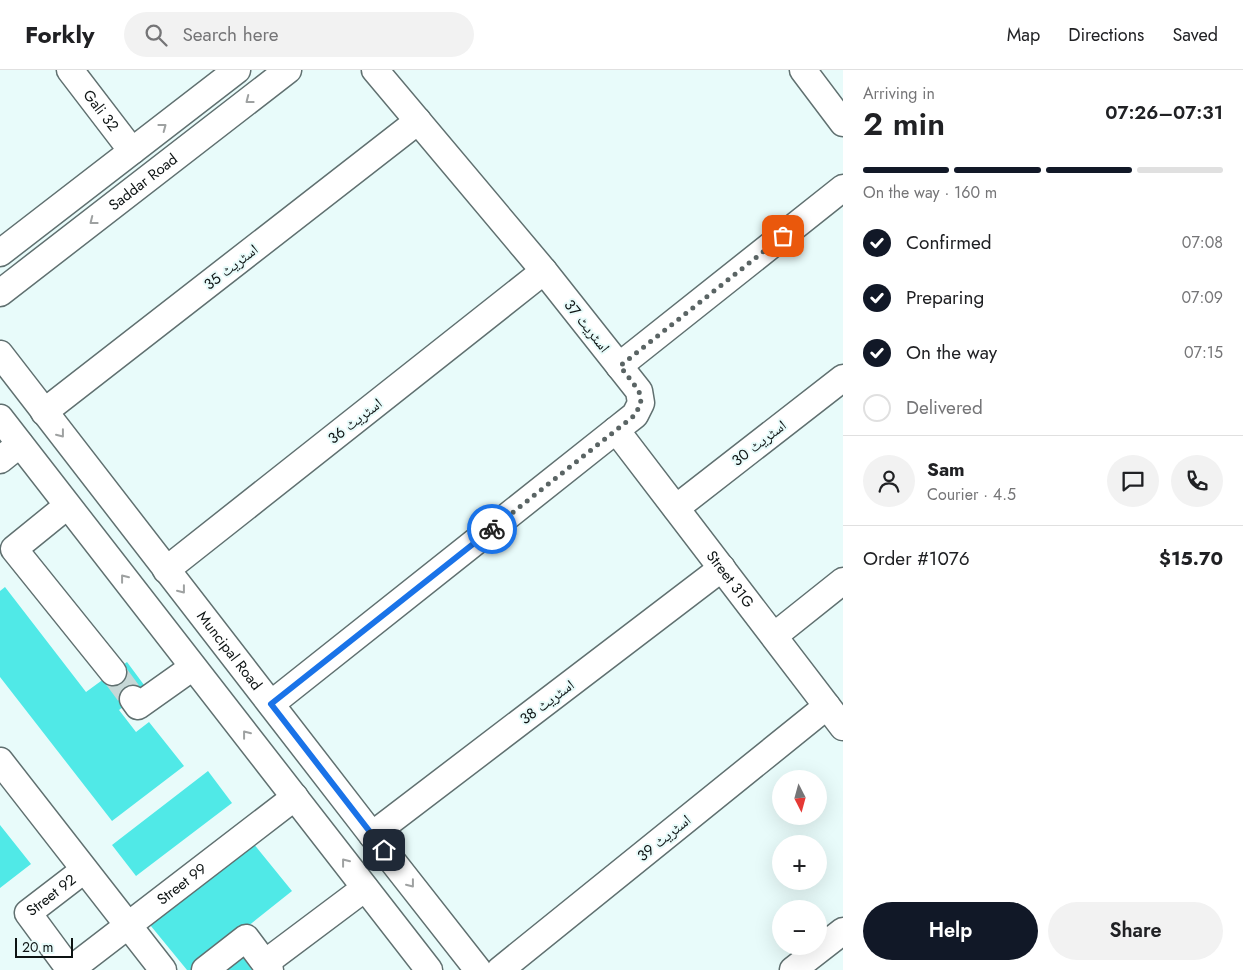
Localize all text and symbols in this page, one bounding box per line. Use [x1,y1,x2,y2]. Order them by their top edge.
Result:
search box [124,12,474,57]
text: Forkly [25,17,94,52]
icon: search [142,21,170,49]
text: Search here [182,21,279,48]
text: Map [1007,22,1040,48]
text: Directions [1068,22,1144,48]
text: Saved [1172,22,1218,48]
text: Arriving in [863,82,935,105]
street label: Gali 32 [78,85,124,136]
one-way arrow [245,94,255,103]
text: 07:26–07:31 [1105,99,1223,126]
text: 2 min [863,101,945,147]
one-way arrow [157,124,166,132]
street label: Saddar Road [104,148,182,216]
text: On the way · 160 m [863,181,997,204]
one-way arrow [89,215,99,224]
pin [762,215,804,257]
icon: bag [769,222,797,250]
icon: check [863,229,891,257]
text: Confirmed [906,229,992,256]
text: 07:08 [1182,231,1223,254]
street label: اسٹریٹ 35 [199,239,263,295]
icon: check [863,284,891,312]
text: Preparing [906,284,984,311]
text: 07:09 [1181,286,1223,309]
street label: اسٹریٹ 37 [559,295,615,357]
icon: check [863,339,891,367]
text: On the way [906,339,997,366]
text: 07:15 [1184,341,1223,364]
street label: اسٹریٹ 36 [323,393,387,449]
text: Delivered [906,394,983,421]
street label: اسٹریٹ 30 [727,415,791,471]
one-way arrow [56,428,64,437]
button: person [863,455,915,507]
button: chat [1107,455,1159,507]
button: phone [1171,455,1223,507]
text: Sam [927,456,965,483]
text: Courier · 4.5 [927,483,1016,506]
courier [467,504,517,554]
icon: bike [478,515,506,543]
text: Order #1076 [863,545,970,572]
text: $15.70 [1159,545,1223,572]
street label: Street 31G [701,546,759,613]
one-way arrow [120,575,129,584]
one-way arrow [177,584,185,593]
street label: Muncipal Road [192,606,267,695]
street label: اسٹریٹ 38 [515,674,579,730]
one-way arrow [243,731,251,740]
north arrow [772,770,828,825]
map controls [772,770,827,955]
street label: اسٹریٹ 39 [632,809,696,867]
pin [363,829,405,871]
button: + [772,835,827,890]
icon: home [370,836,398,864]
street label: Street 99 [152,858,211,910]
one-way arrow [343,859,351,868]
street label: Street 92 [22,869,81,921]
one-way arrow [405,879,414,888]
button: − [772,900,827,955]
button: Help [863,902,1038,960]
button: Share [1048,902,1223,960]
scale bar [15,935,72,958]
text: 20 m [22,937,54,957]

